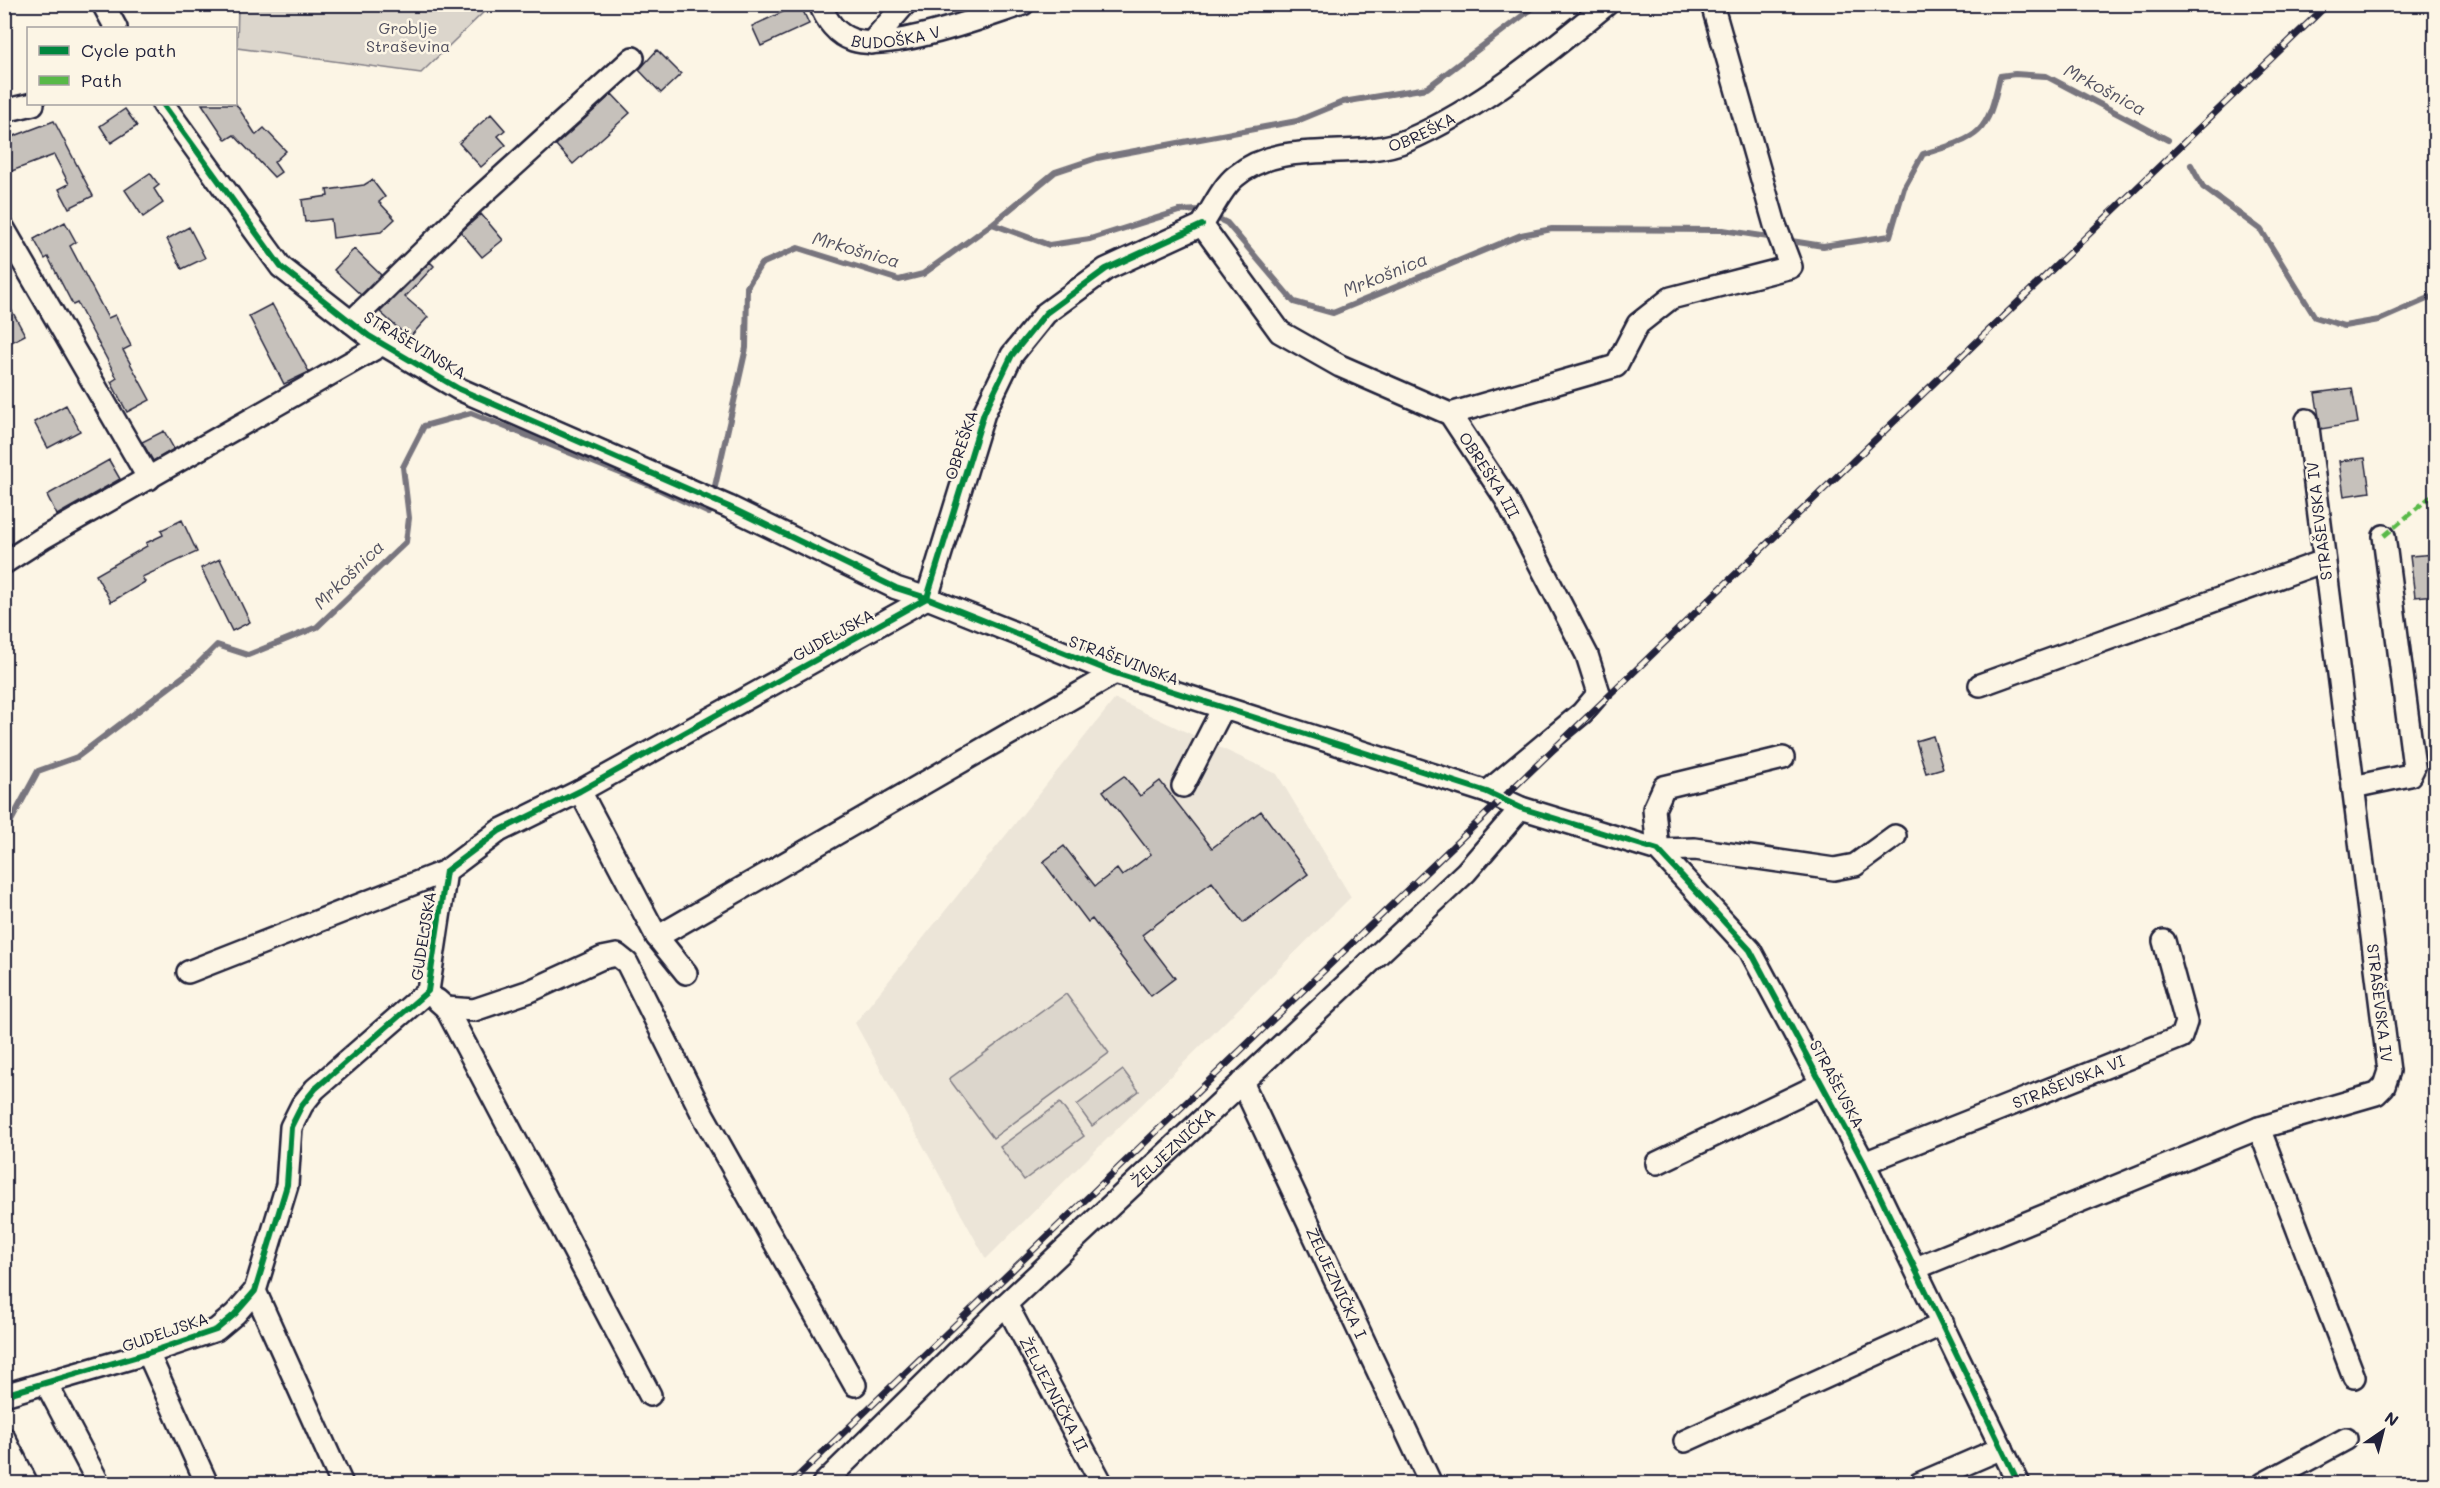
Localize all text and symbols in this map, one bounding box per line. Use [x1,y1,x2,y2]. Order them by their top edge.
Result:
park label: Groblje Straševina [366,17,450,56]
street label: BUDOŠKA V [849,20,942,53]
legend [27,27,237,105]
text: Cycle path [81,38,176,62]
water label: Mrkošnica [2060,57,2151,121]
text: Path [81,68,121,92]
street label: OBREŠKA [1386,107,1459,156]
water label: Mrkošnica [810,225,903,273]
water label: Mrkošnica [1339,246,1431,302]
street label: STRAŠEVINSKA [360,306,470,383]
street label: OBREŠKA [939,407,982,482]
street label: OBREŠKA III [1455,428,1525,521]
street label: STRAŠEVSKA IV [2301,461,2336,582]
water label: Mrkošnica [308,535,389,614]
street label: GUDELJSKA [788,604,877,665]
street label: STRAŠEVINSKA [1066,630,1182,689]
street label: GUDELJSKA [405,890,440,982]
street label: STRAŠEVSKA IV [2363,942,2398,1063]
street label: STRAŠEVSKA [1805,1036,1869,1131]
street label: STRAŠEVSKA VI [2009,1049,2128,1113]
street label: ŽELJEZNIČKA [1126,1102,1219,1191]
street label: ŽELJEZNIČKA I [1302,1224,1372,1342]
street label: GUDELJSKA [119,1307,211,1356]
street label: ŽELJEZNIČKA II [1015,1333,1094,1455]
north arrow [2353,1401,2413,1461]
text: N [2381,1406,2403,1430]

